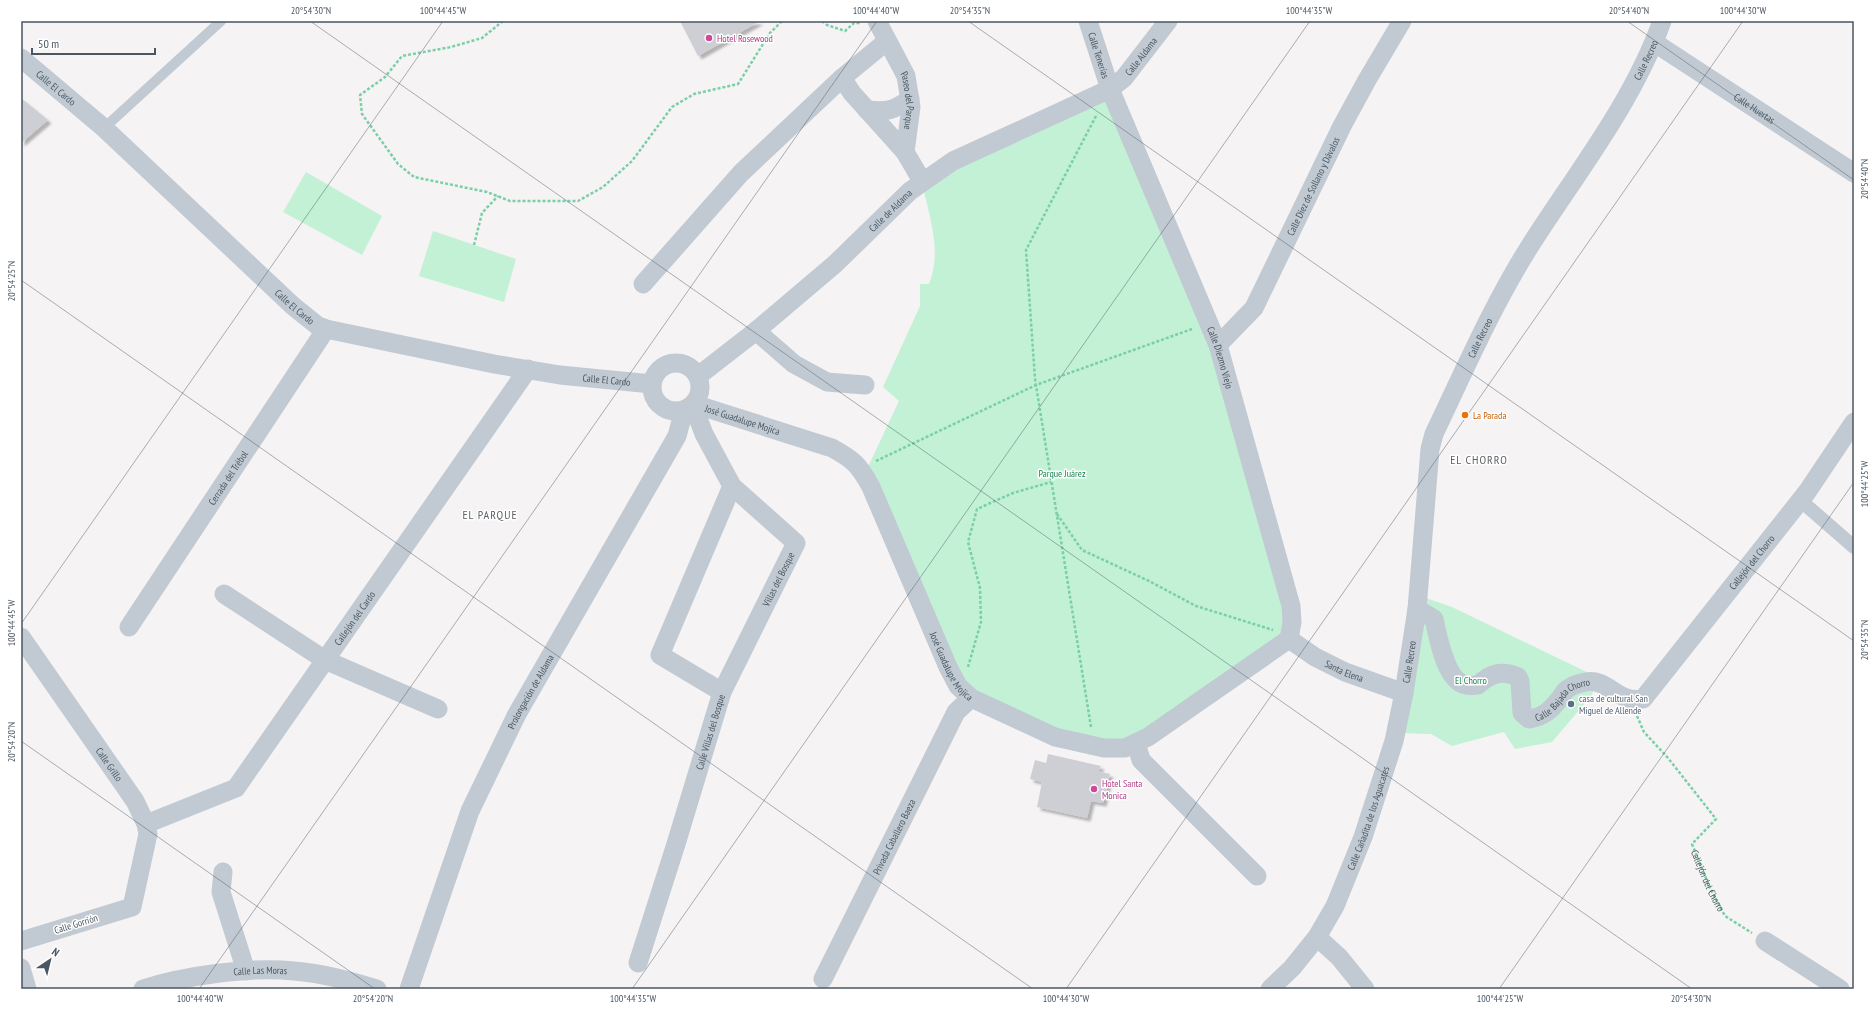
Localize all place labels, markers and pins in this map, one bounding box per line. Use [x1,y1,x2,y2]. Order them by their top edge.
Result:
place label: Hotel Rosewood [717,32,773,45]
marker: Hotel Rosewood [704,33,714,43]
place label: La Parada [1473,409,1506,422]
marker: La Parada [1460,410,1470,420]
place label: casa de cultural San Miguel de Allende [1579,692,1648,717]
marker: casa de cultural San Miguel de Allende [1566,699,1576,709]
place label: Hotel Santa Monica [1102,777,1142,802]
marker: Hotel Santa Monica [1089,784,1099,794]

